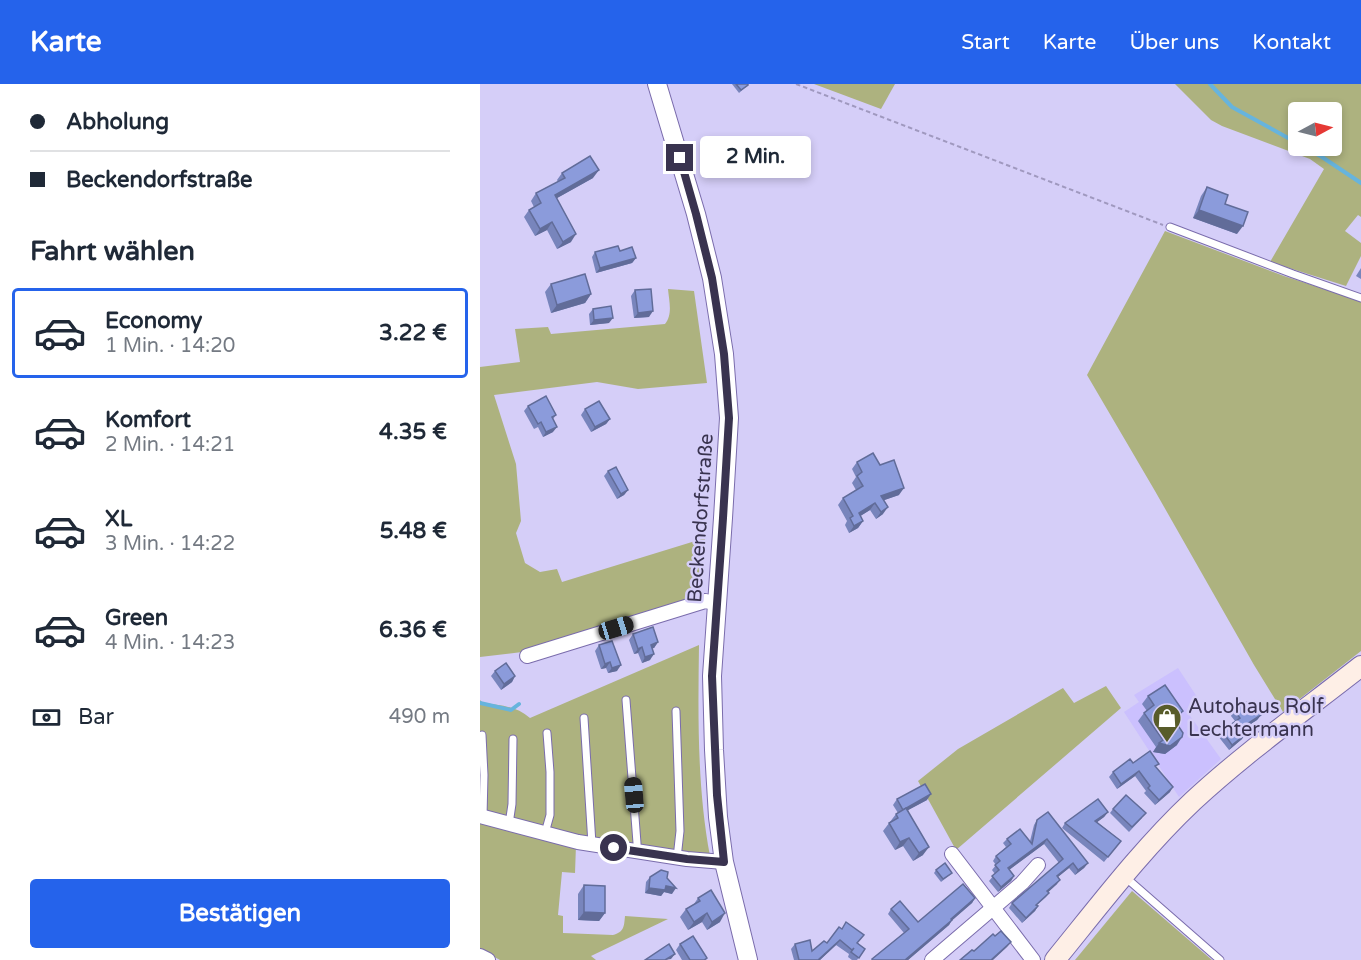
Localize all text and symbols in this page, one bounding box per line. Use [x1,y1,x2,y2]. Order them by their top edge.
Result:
text: Karte [30,25,102,59]
text: Start [961,30,1010,55]
text: Karte [1043,30,1096,55]
text: Über uns [1129,30,1219,55]
text: Kontakt [1252,30,1331,55]
north arrow [1288,102,1342,156]
map controls [1288,102,1342,156]
text: Abholung [66,109,169,135]
callout: 2 Min. [701,137,812,179]
route end [666,144,693,171]
text: 2 Min. [726,145,785,169]
text: Beckendorfstraße [66,167,253,193]
text: Fahrt wählen [30,235,195,268]
icon: car [33,306,87,360]
text: Economy [105,308,202,334]
text: 3.22 € [379,320,447,346]
text: 1 Min. · 14:20 [105,334,235,358]
icon: car [33,405,87,459]
text: Komfort [105,407,191,433]
text: 4.35 € [379,419,447,445]
text: 2 Min. · 14:21 [105,433,235,457]
street label: Beckendorfstraße [683,433,719,603]
icon: car [33,504,87,558]
text: XL [105,506,132,532]
text: 5.48 € [380,518,447,544]
text: 3 Min. · 14:22 [105,532,235,556]
icon: car [33,603,87,657]
text: Green [105,605,168,631]
car [596,614,636,642]
text: 6.36 € [379,617,447,643]
text: 4 Min. · 14:23 [105,631,235,655]
place label: Autohaus Rolf Lechtermann [1188,695,1324,742]
icon: cash [30,701,63,734]
shop icon: Autohaus Rolf Lechtermann [1151,702,1183,744]
text: Bar [78,704,114,730]
text: 490 m [389,705,450,729]
car [623,776,645,814]
route start [600,834,627,861]
button: Bestätigen [30,879,450,948]

